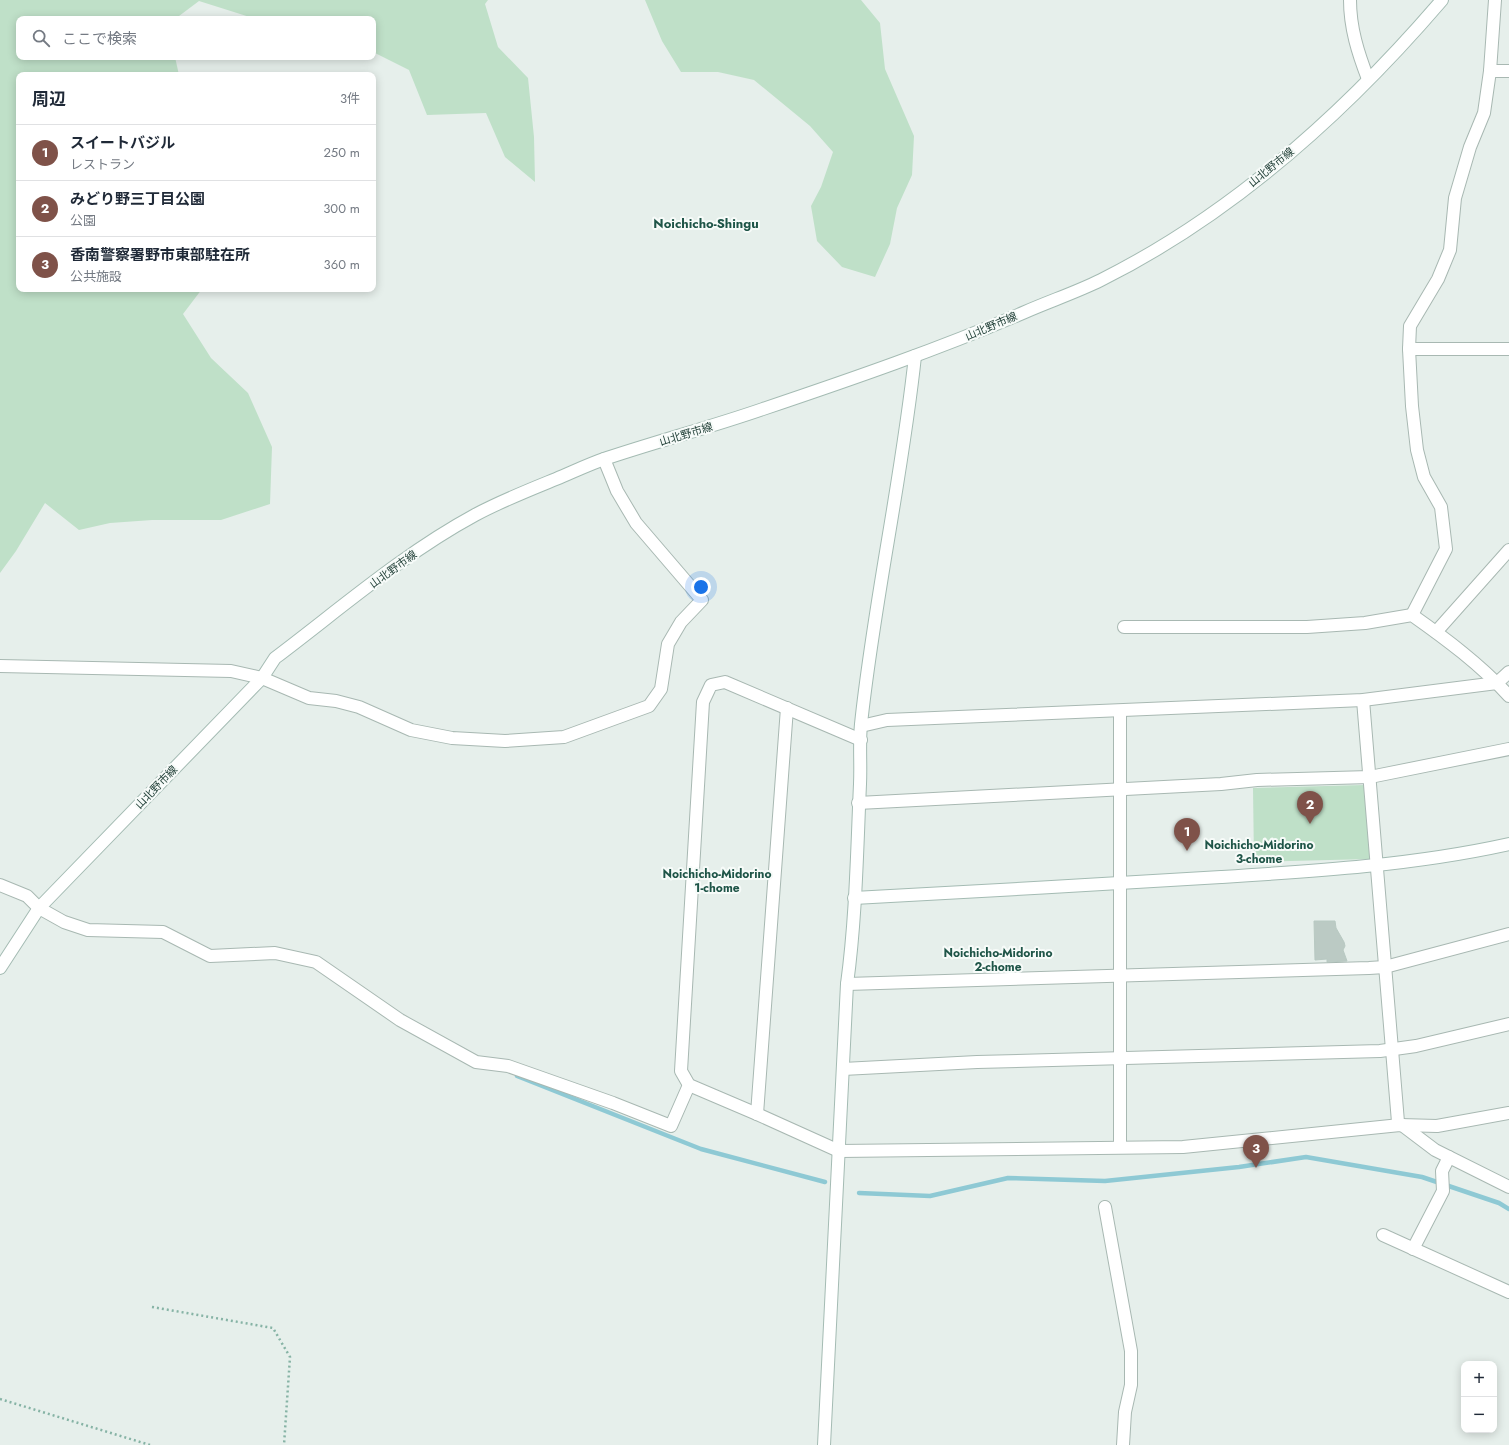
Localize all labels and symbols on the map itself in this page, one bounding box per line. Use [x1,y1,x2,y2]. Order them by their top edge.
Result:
street label: 山北野市線 [1245,143,1297,191]
district label: Noichicho-Shingu [653,214,759,233]
street label: 山北野市線 [963,308,1019,344]
street label: 山北野市線 [657,418,715,450]
street label: 山北野市線 [366,546,420,592]
your location [691,577,711,597]
street label: 山北野市線 [131,762,181,812]
pin: 2 [1297,791,1323,824]
pin: 1 [1174,818,1200,851]
district label: Noichicho-Midorino 3-chome [1204,836,1314,868]
district label: Noichicho-Midorino 1-chome [662,865,772,897]
district label: Noichicho-Midorino 2-chome [943,944,1053,976]
pin: 3 [1243,1135,1269,1168]

